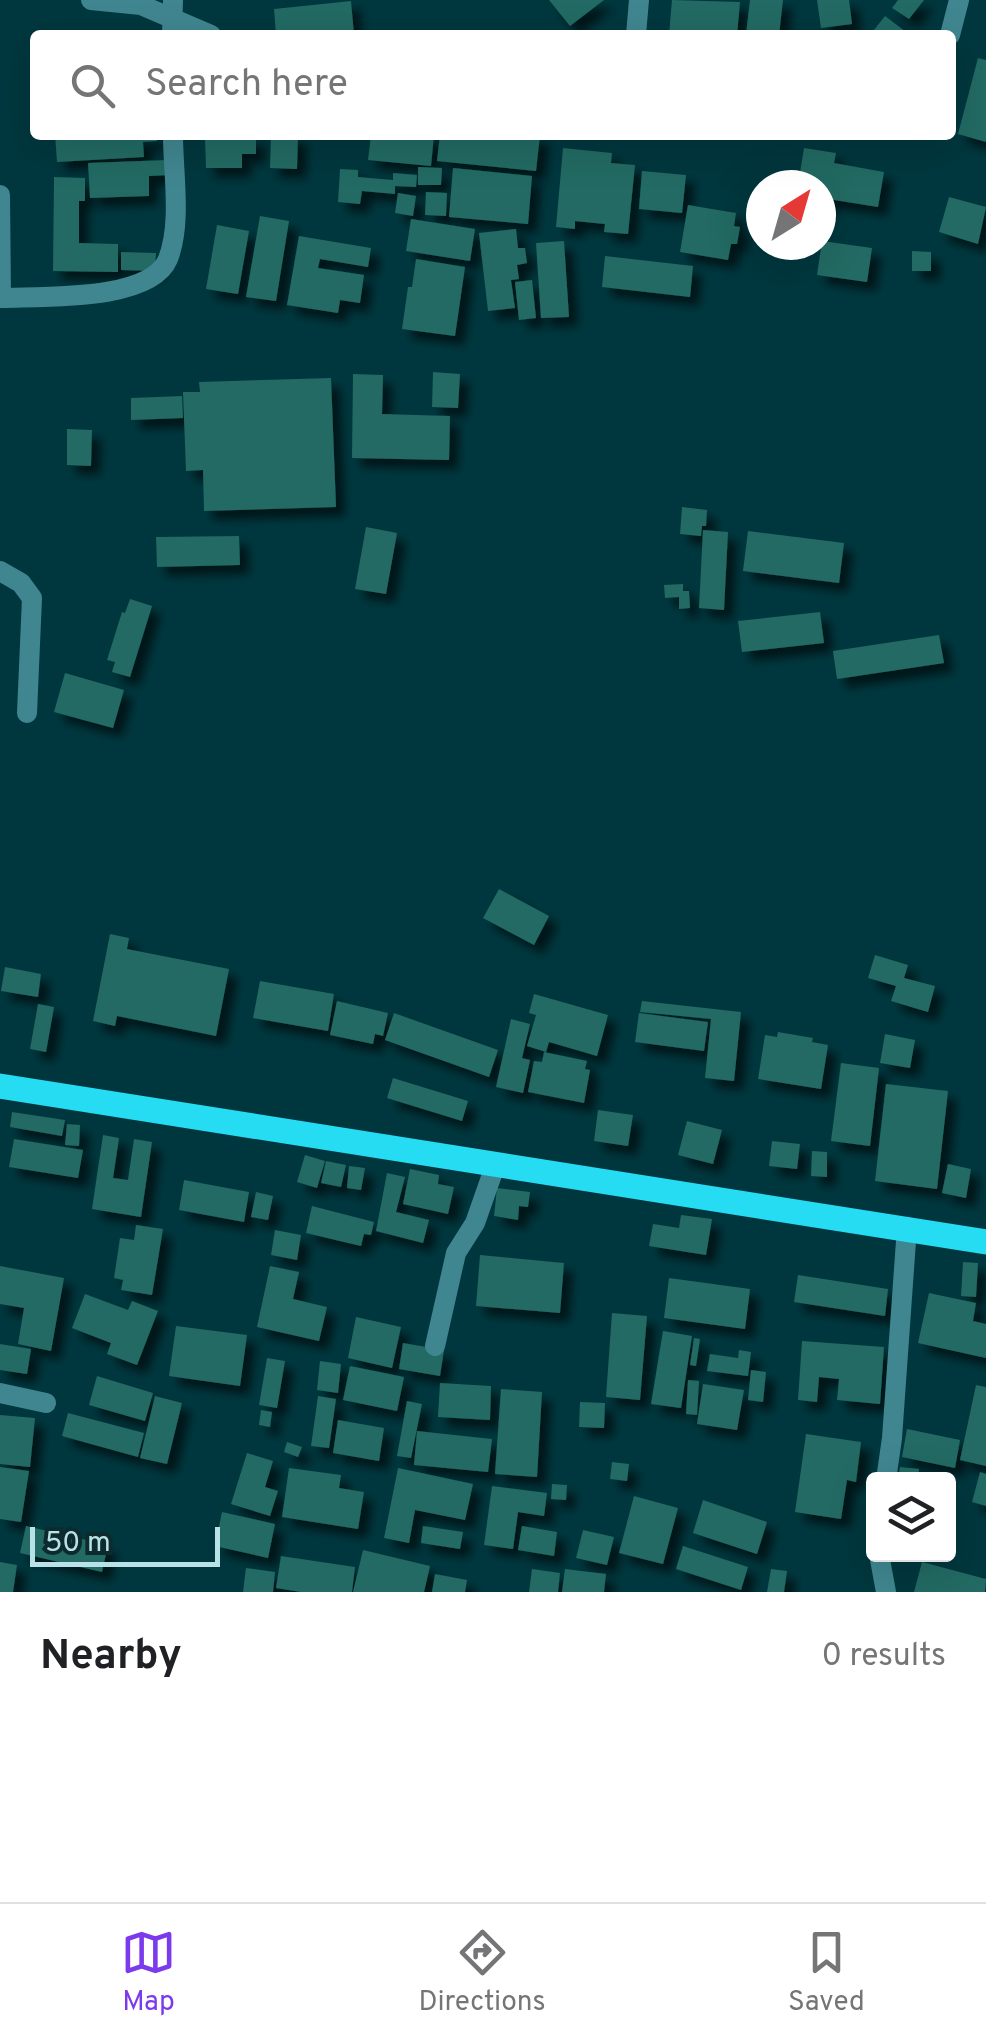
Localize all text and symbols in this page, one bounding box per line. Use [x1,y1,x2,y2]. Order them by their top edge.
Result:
search box [30,30,956,140]
icon: search [65,58,120,113]
text: Search here [145,61,348,110]
north arrow [746,170,836,260]
map controls [866,1472,956,1562]
button: layers [866,1472,956,1562]
scale bar [30,1522,220,1566]
text: 50 m [45,1526,111,1562]
text: Nearby [40,1631,182,1684]
text: 0 results [821,1637,946,1677]
tab: Map [121,1925,176,2021]
tab: Directions [418,1925,546,2021]
tab: Saved [788,1925,865,2021]

